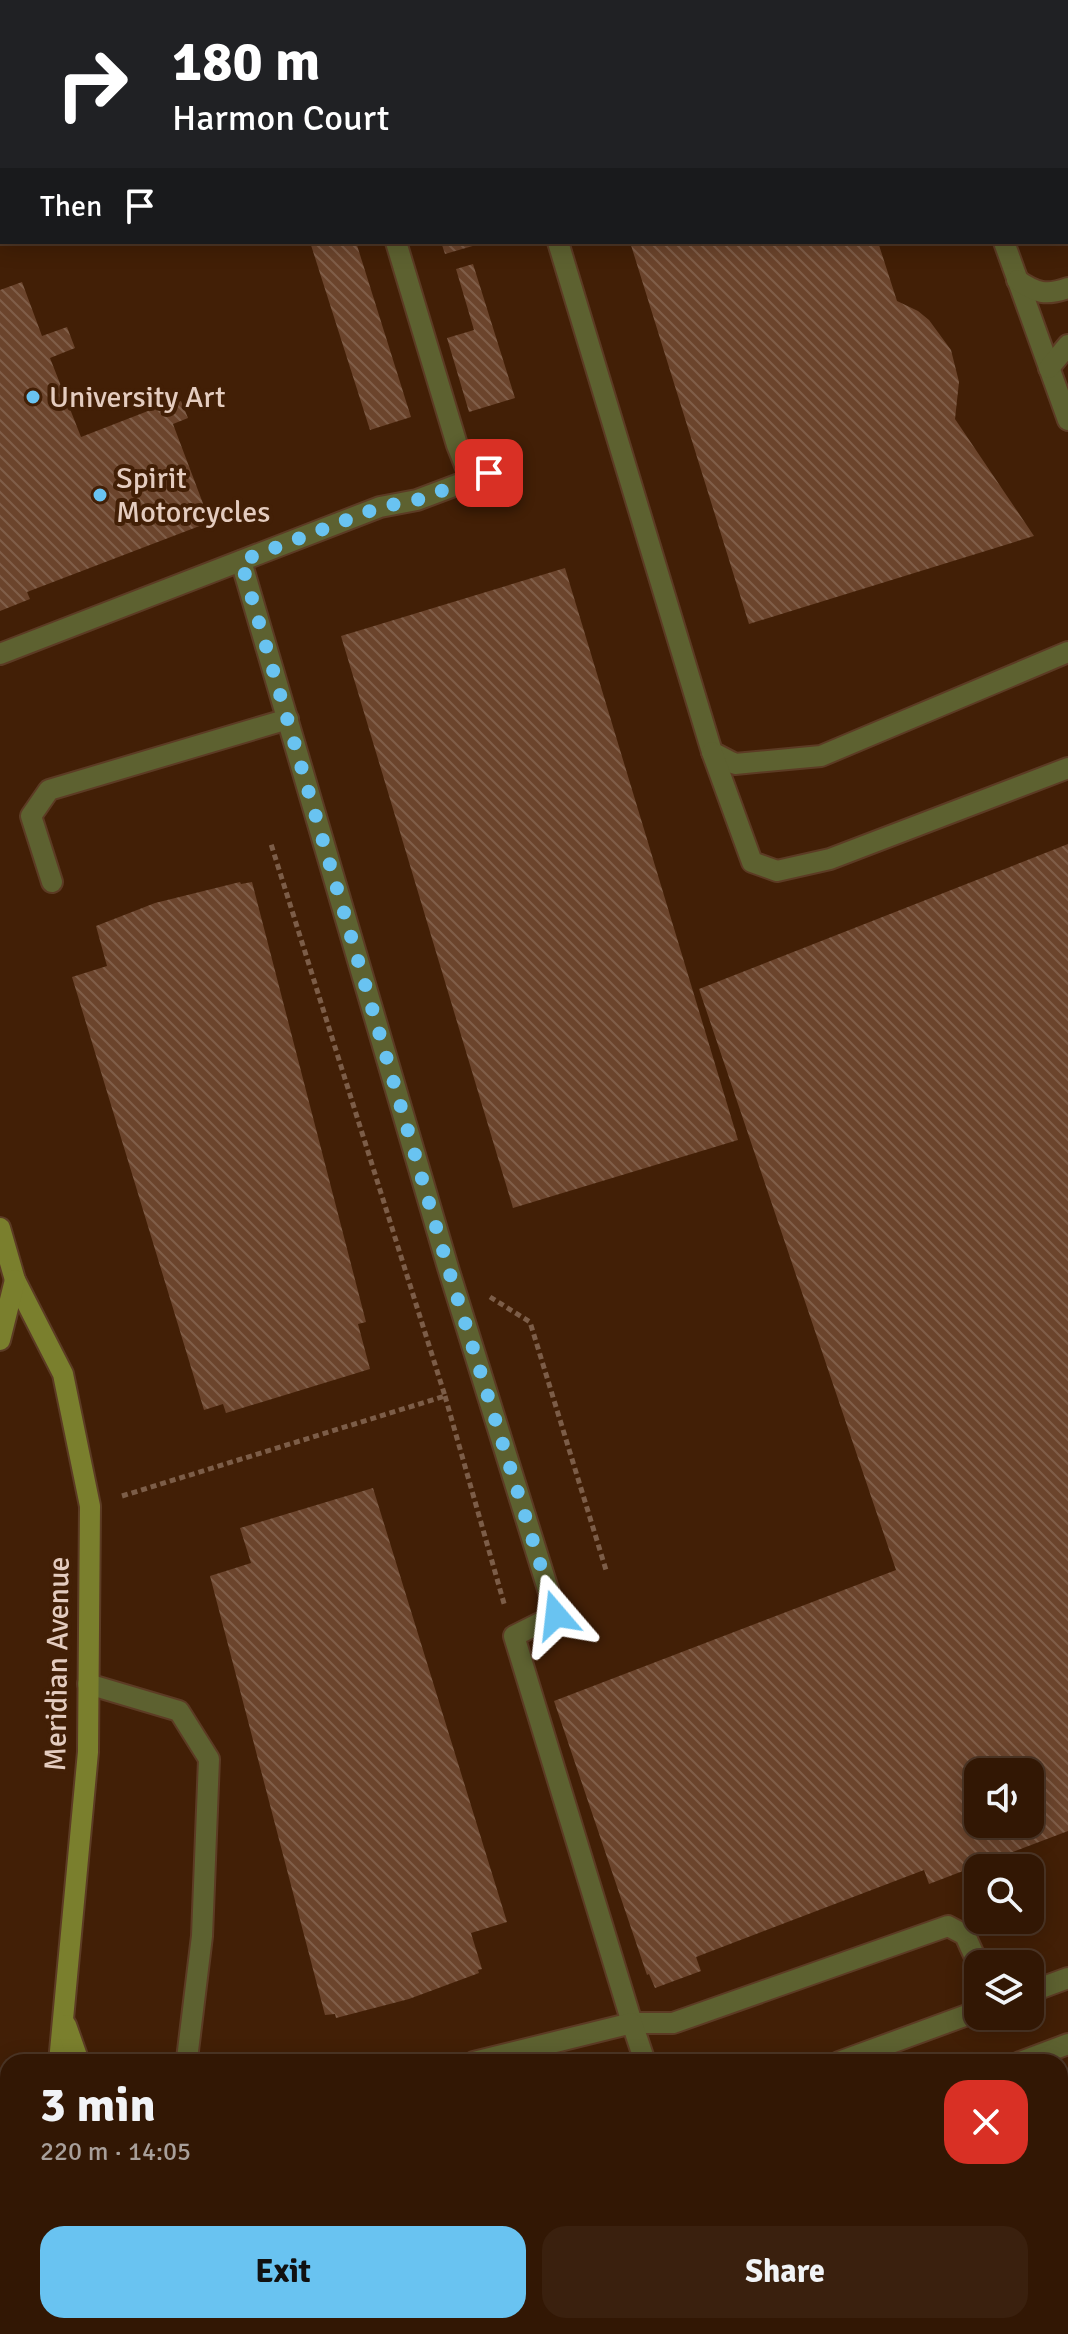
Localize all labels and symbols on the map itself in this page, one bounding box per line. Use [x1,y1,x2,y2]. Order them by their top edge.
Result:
place label: University Art [49,379,226,416]
marker: University Art [24,388,42,406]
pin [455,439,523,507]
place label: Spirit Motorcycles [116,460,270,531]
marker: Spirit Motorcycles [91,486,109,504]
street label: Meridian Avenue [37,1556,78,1772]
position arrow [514,1573,598,1657]

